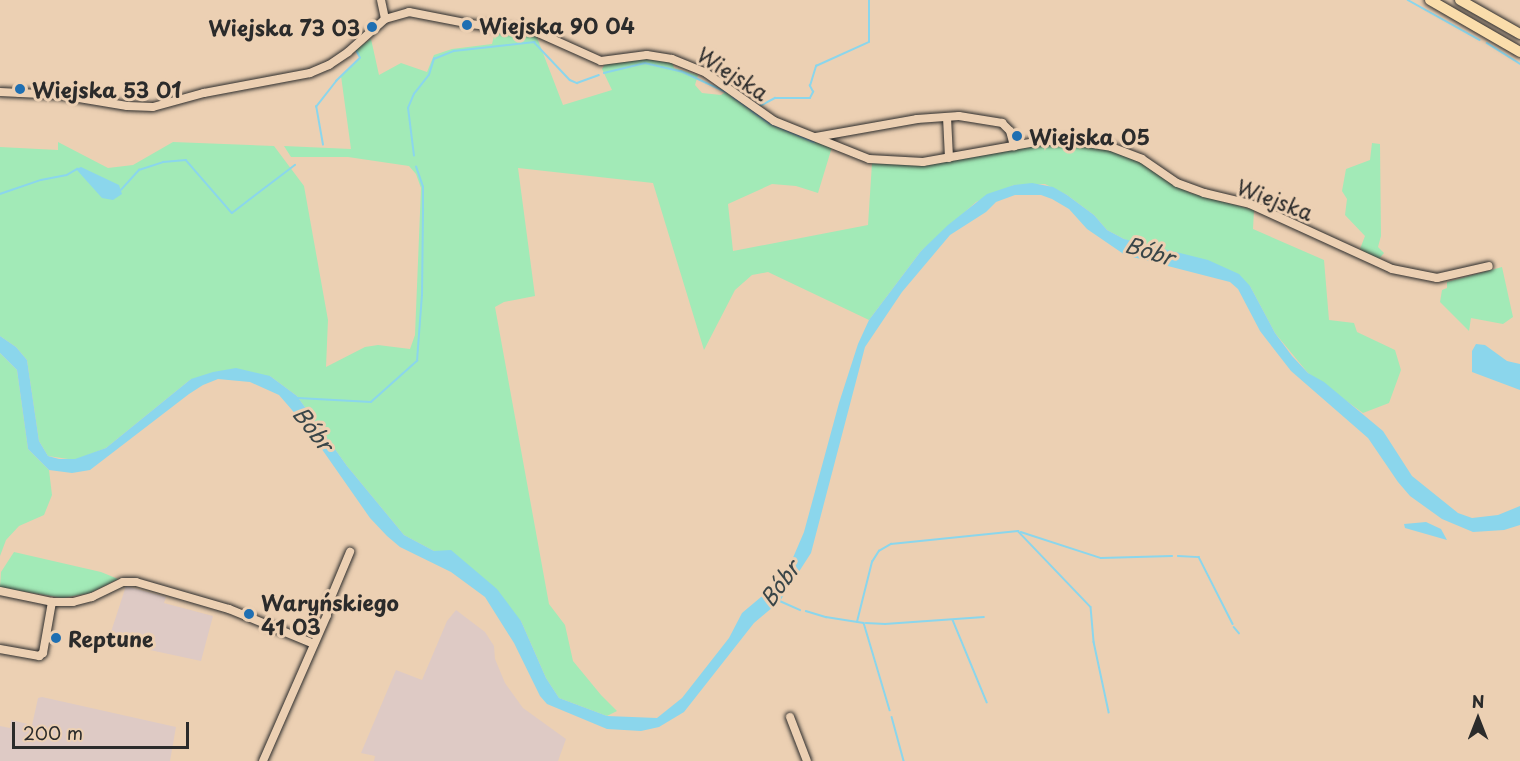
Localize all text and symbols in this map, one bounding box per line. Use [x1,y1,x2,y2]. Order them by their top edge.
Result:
place label: Wiejska 90 04 [479,12,635,38]
place label: Wiejska 73 03 [207,14,360,40]
marker: Wiejska 90 04 [460,18,474,32]
marker: Wiejska 73 03 [365,20,379,34]
street label: Wiejska [693,41,773,105]
place label: Wiejska 53 01 [32,76,183,102]
marker: Wiejska 53 01 [13,82,27,96]
place label: Wiejska 05 [1029,123,1149,149]
marker: Wiejska 05 [1010,129,1024,143]
street label: Wiejska [1233,173,1317,225]
water label: Bóbr [1122,230,1178,270]
water label: Bóbr [288,400,340,456]
water label: Bóbr [754,555,804,611]
place label: Waryńskiego 41 03 [261,589,399,639]
marker: Waryńskiego 41 03 [242,607,256,621]
place label: Reptune [68,625,154,651]
marker: Reptune [49,631,63,645]
north arrow [1448,689,1508,749]
text: N [1472,689,1484,713]
scale bar [15,710,192,748]
text: 200 m [23,719,83,746]

